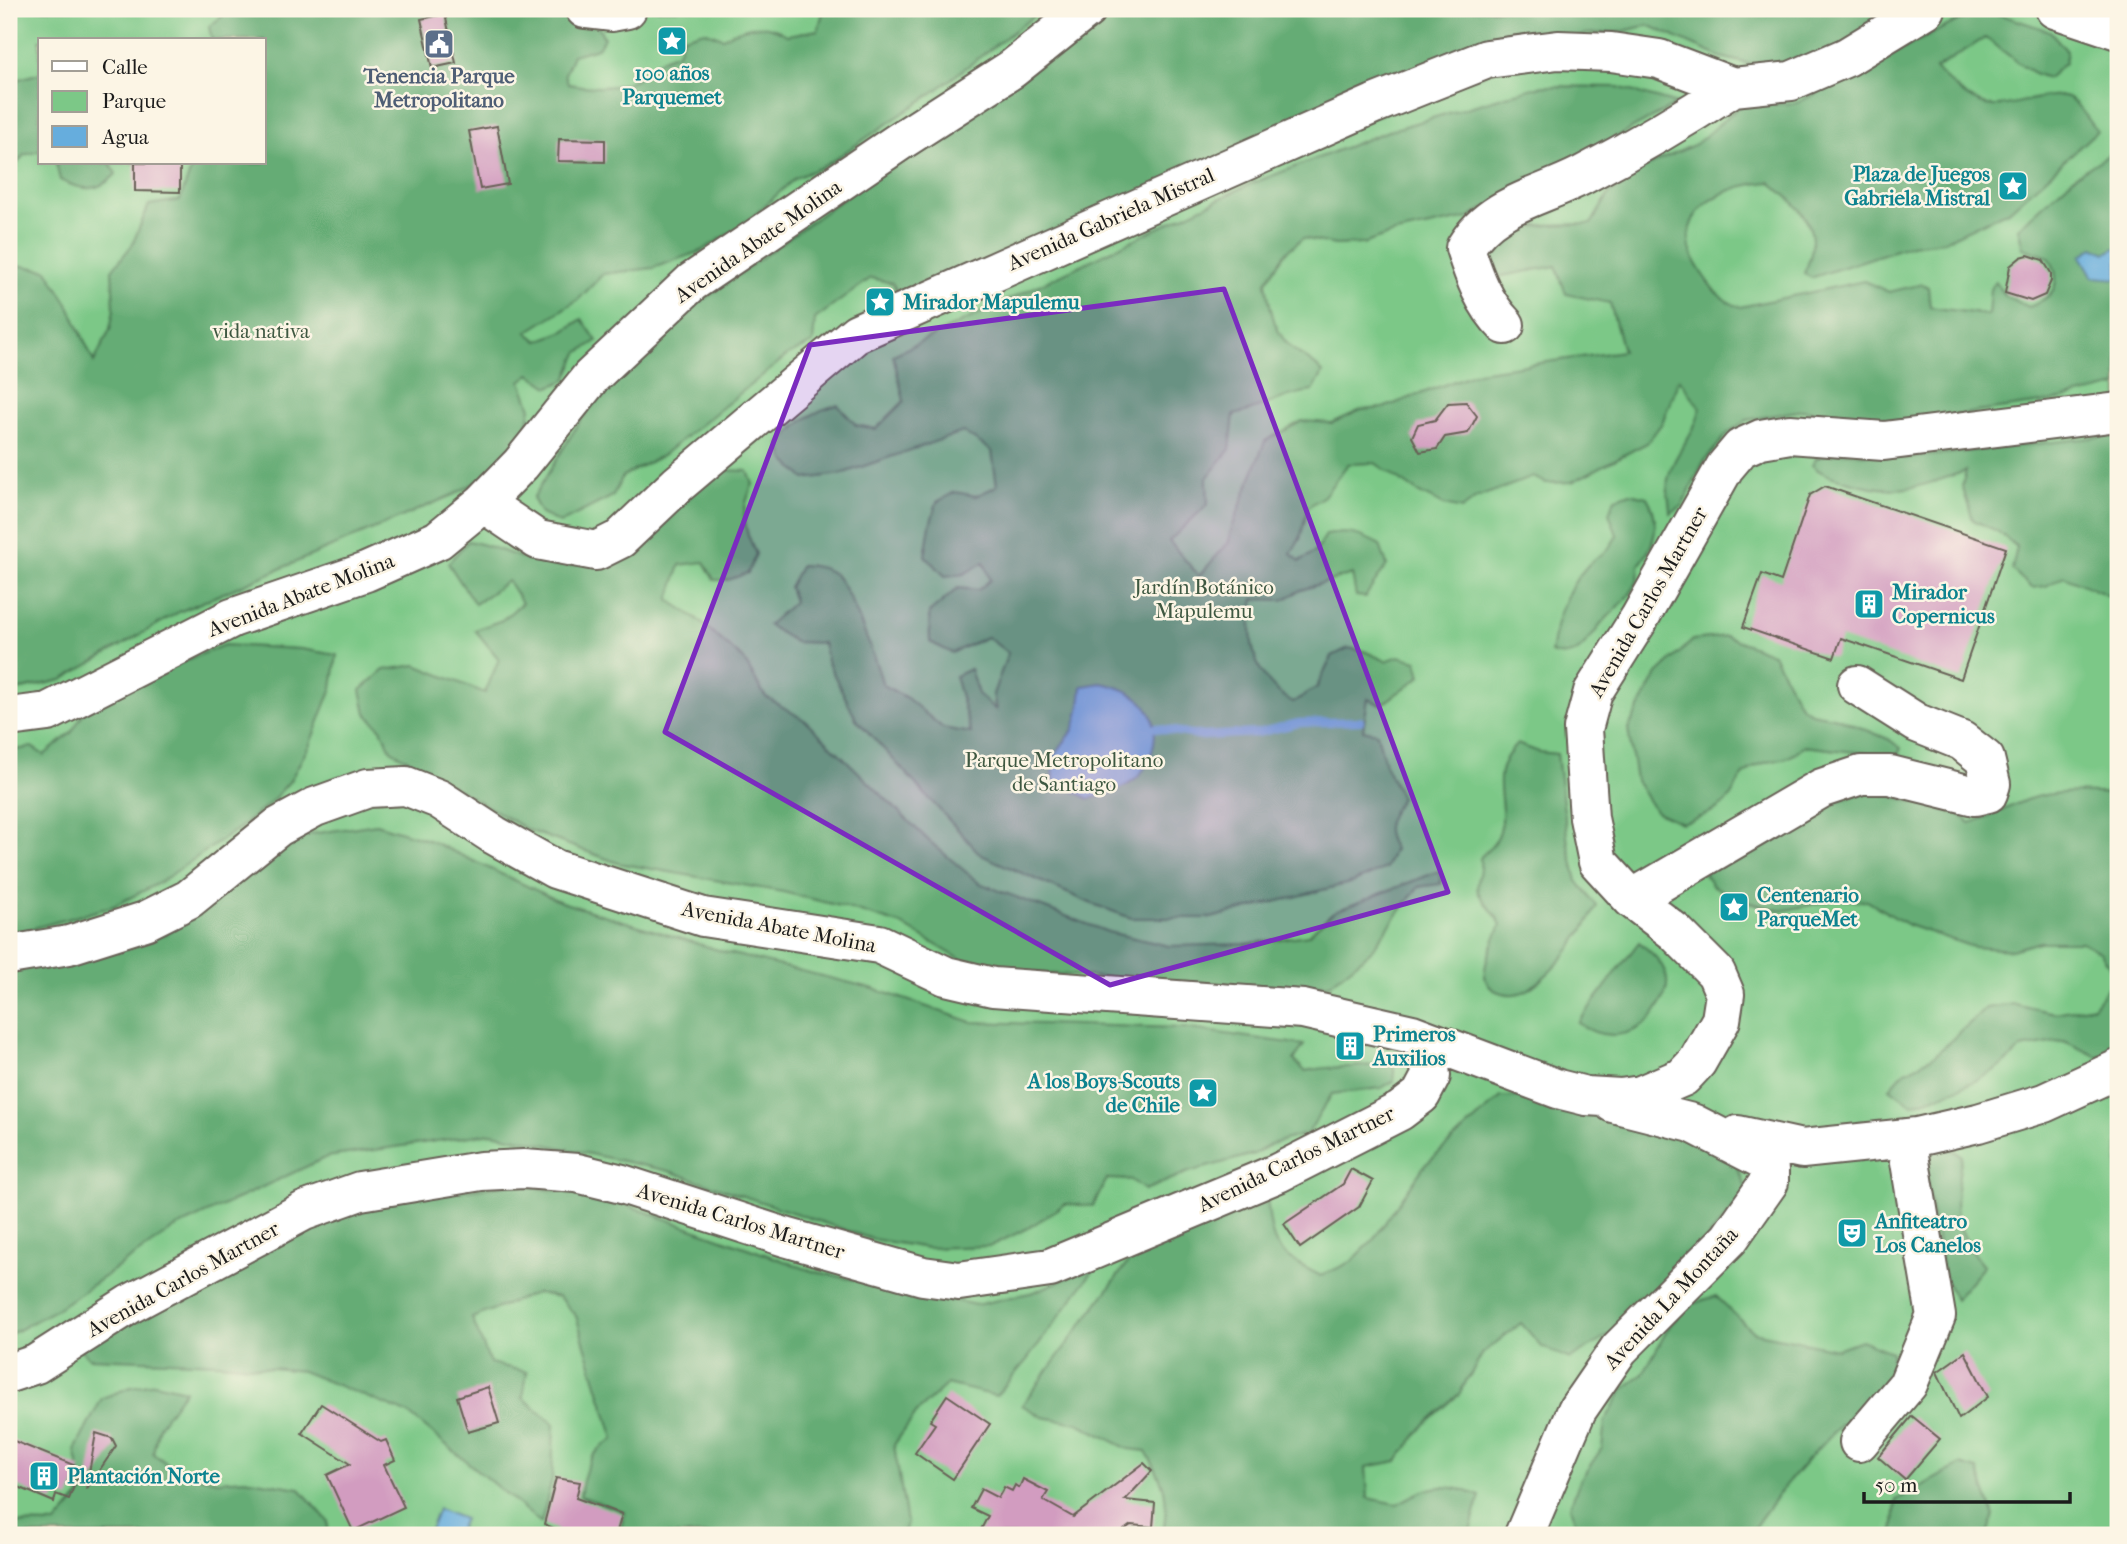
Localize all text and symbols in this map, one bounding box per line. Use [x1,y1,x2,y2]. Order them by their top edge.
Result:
place icon: 100 años Parquemet [655,24,689,58]
public building icon: Tenencia Parque Metropolitano [422,27,456,61]
legend [38,38,266,164]
text: Calle [102,55,148,79]
place label: 100 años Parquemet [622,61,722,109]
place label: Tenencia Parque Metropolitano [362,64,515,112]
text: Parque [102,89,166,113]
text: Agua [101,125,149,149]
place label: Plaza de Juegos Gabriela Mistral [1844,162,1990,210]
street label: Avenida Gabriela Mistral [1003,163,1218,276]
place icon: Plaza de Juegos Gabriela Mistral [1996,169,2030,203]
street label: Avenida Abate Molina [669,174,846,308]
place icon: Mirador Mapulemu [863,285,897,319]
place label: Mirador Mapulemu [902,290,1080,314]
park label: vida nativa [212,319,310,343]
street label: Avenida Carlos Martner [1583,503,1712,702]
street label: Avenida Abate Molina [204,548,398,642]
park label: Jardín Botánico Mapulemu [1132,575,1274,623]
place label: Mirador Copernicus [1891,580,1995,628]
building icon: Mirador Copernicus [1852,587,1886,621]
park label: Parque Metropolitano de Santiago [965,748,1163,796]
place label: Centenario ParqueMet [1757,883,1859,931]
place icon: Centenario ParqueMet [1717,890,1751,924]
street label: Avenida Abate Molina [679,896,879,958]
place label: Primeros Auxilios [1371,1022,1456,1070]
building icon: Primeros Auxilios [1333,1029,1367,1063]
place label: A los Boys-Scouts de Chile [1026,1069,1181,1117]
place icon: A los Boys-Scouts de Chile [1186,1076,1220,1110]
street label: Avenida Carlos Martner [1193,1101,1398,1217]
street label: Avenida Carlos Martner [633,1178,848,1264]
place label: Anfiteatro Los Canelos [1873,1209,1981,1257]
street label: Avenida Carlos Martner [82,1216,283,1342]
theatre icon: Anfiteatro Los Canelos [1835,1216,1869,1250]
street label: Avenida La Montaña [1598,1222,1743,1375]
building icon: Plantación Norte [27,1459,61,1493]
scale bar [1864,1460,2071,1504]
place label: Plantación Norte [67,1464,221,1488]
text: 50 m [1875,1473,1918,1497]

